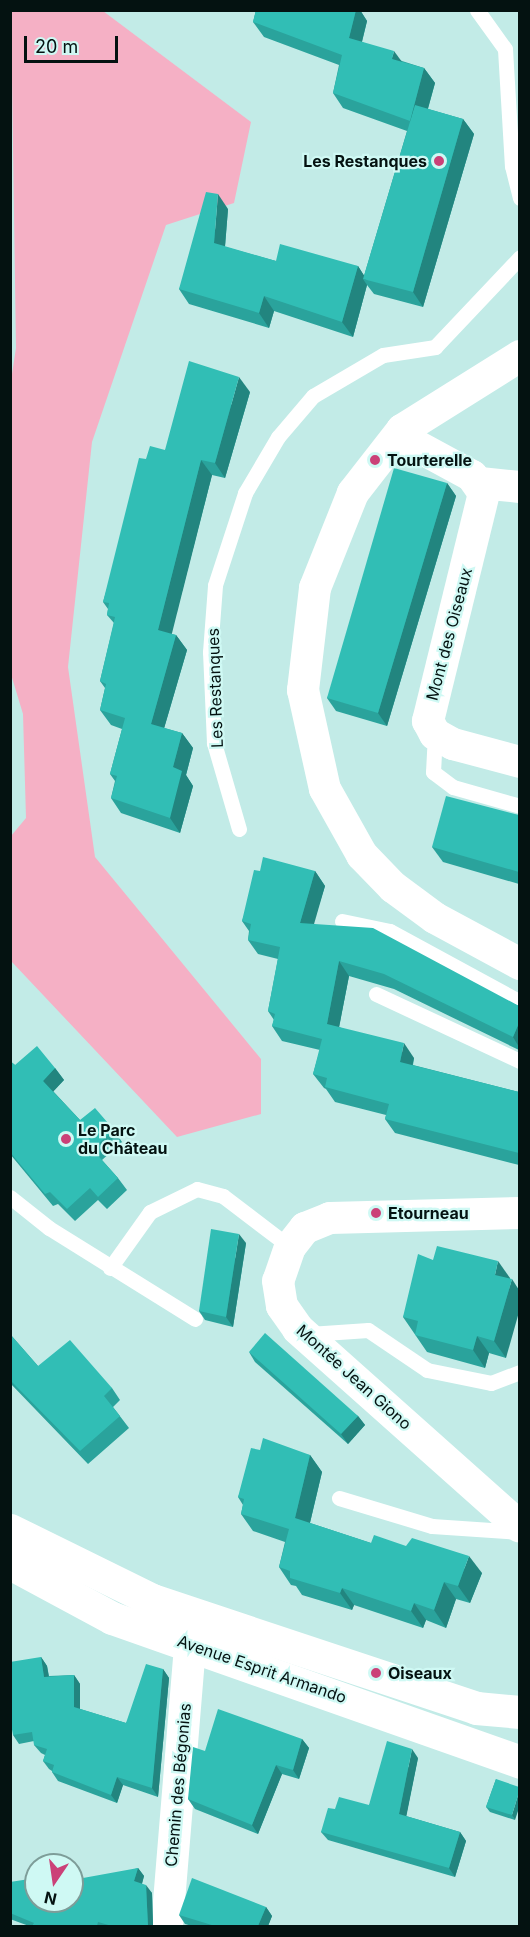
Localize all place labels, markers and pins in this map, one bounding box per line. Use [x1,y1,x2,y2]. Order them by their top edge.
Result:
place label: Les Restanques [303,151,427,171]
marker: Les Restanques [432,154,446,168]
place label: Tourterelle [387,450,472,470]
marker: Tourterelle [368,453,382,467]
place label: Le Parc du Château [78,1120,168,1158]
marker: Le Parc du Château [59,1132,73,1146]
place label: Etourneau [388,1203,469,1223]
marker: Etourneau [369,1206,383,1220]
place label: Oiseaux [388,1663,452,1683]
marker: Oiseaux [369,1666,383,1680]

